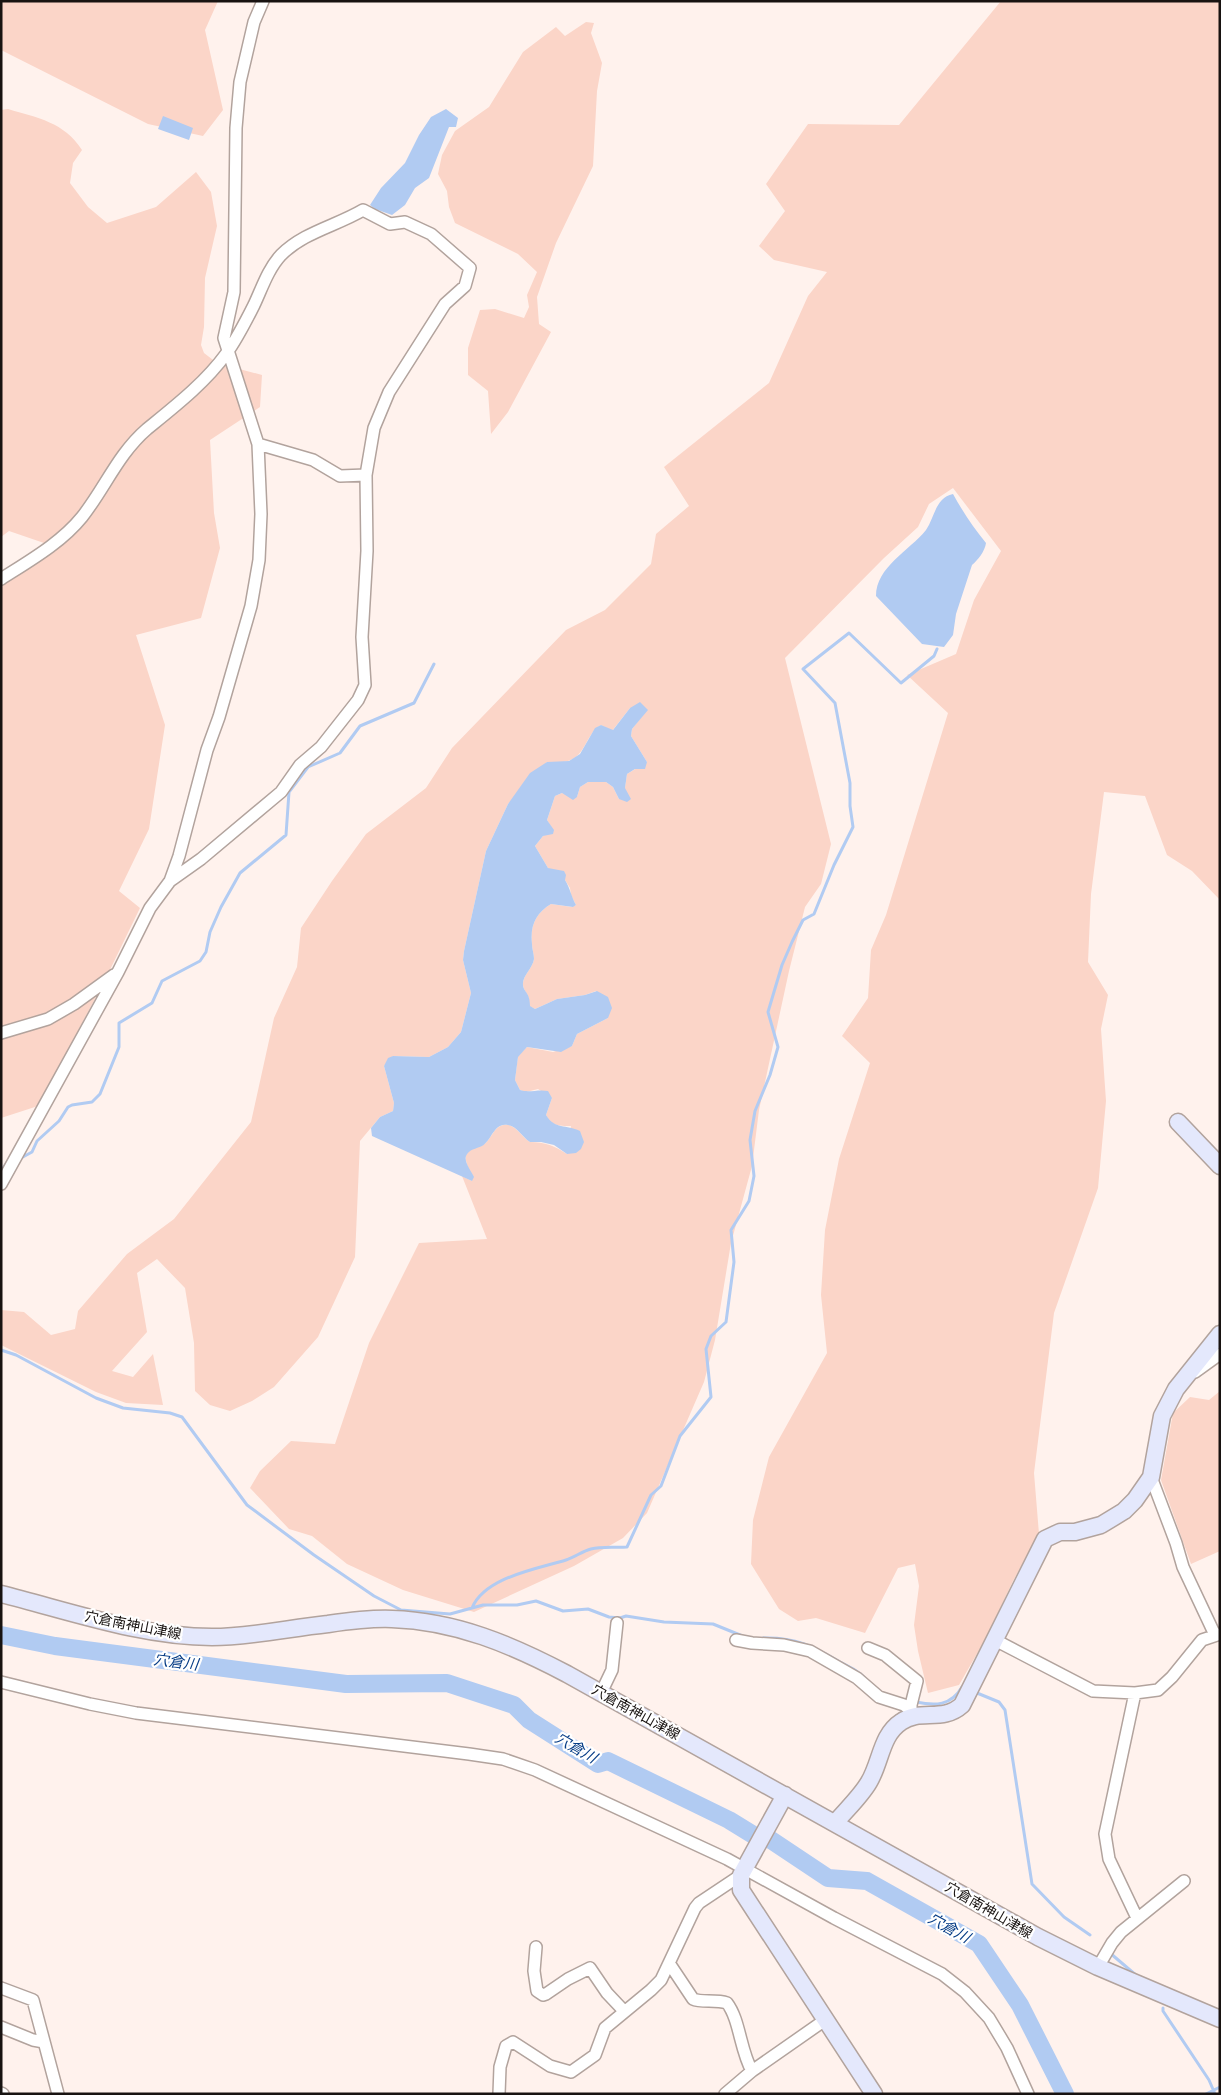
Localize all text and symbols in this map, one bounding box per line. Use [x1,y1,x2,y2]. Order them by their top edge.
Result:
street label: 穴倉南神山津線 [83,1607,183,1643]
water label: 穴倉川 [153,1649,202,1674]
street label: 穴倉南神山津線 [589,1680,683,1744]
water label: 穴倉川 [552,1728,602,1768]
street label: 穴倉南神山津線 [942,1878,1036,1942]
water label: 穴倉川 [925,1908,975,1948]

